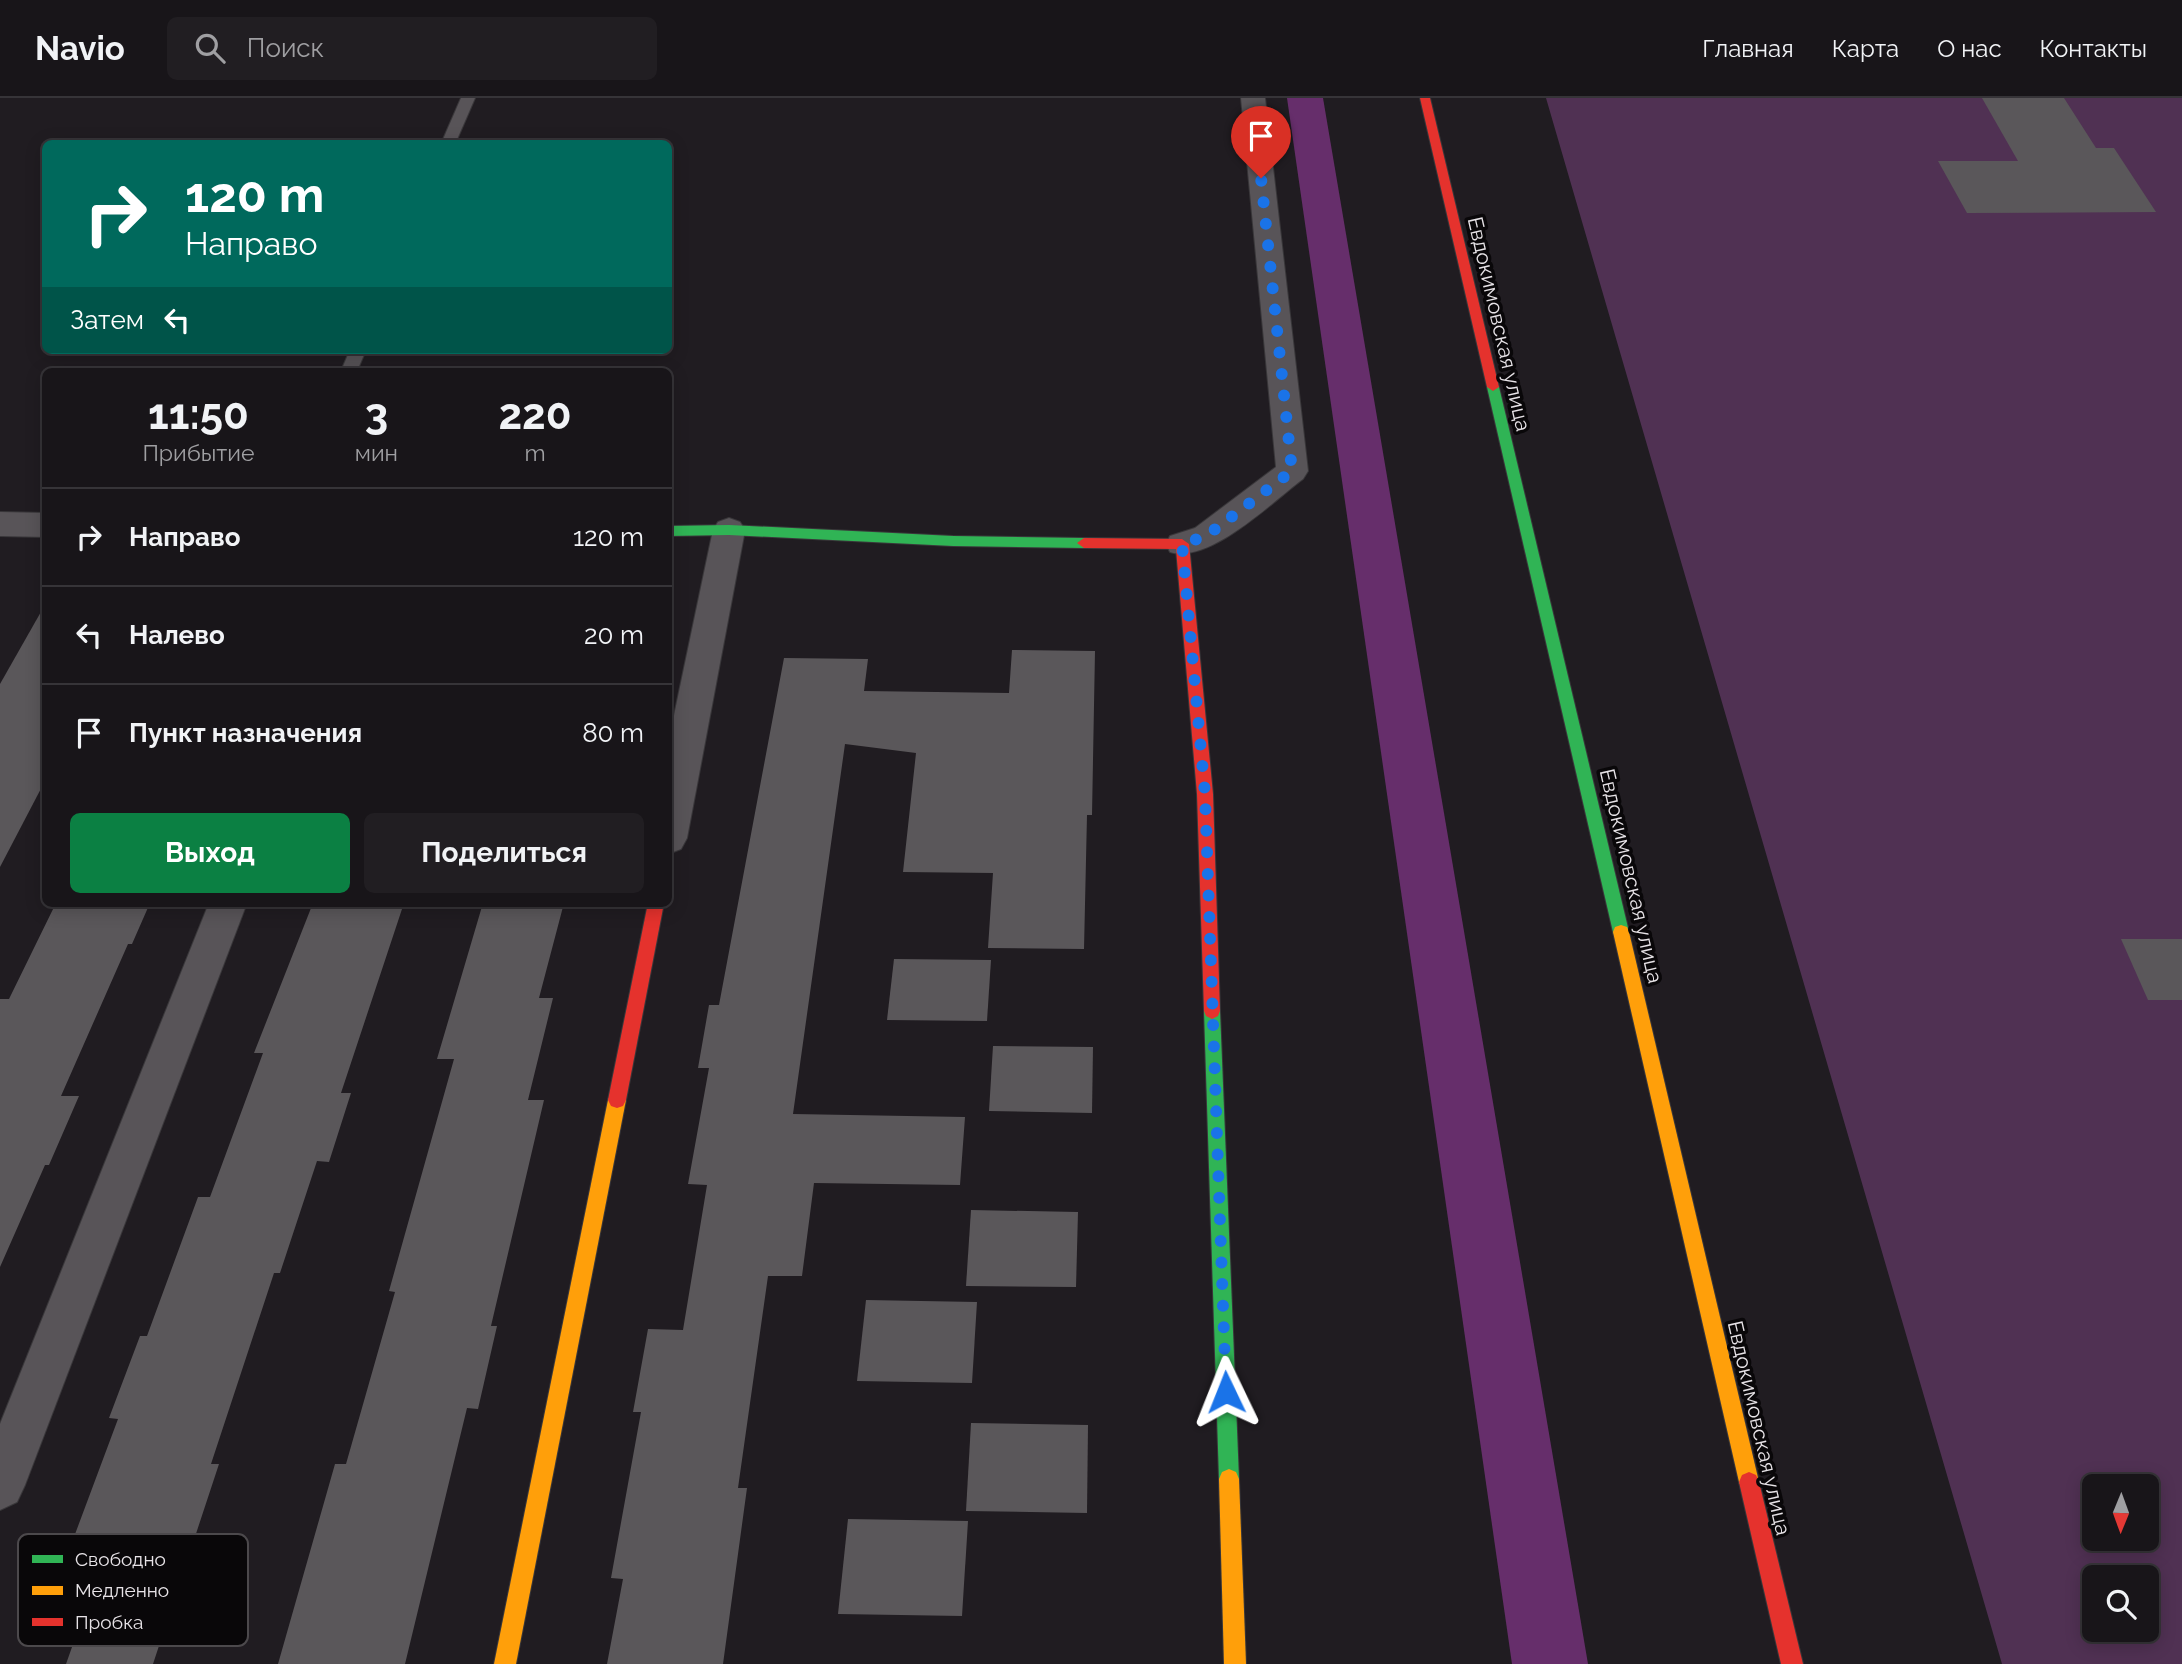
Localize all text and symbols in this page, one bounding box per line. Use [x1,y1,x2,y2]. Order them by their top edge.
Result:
search box [167,17,657,80]
text: Navio [35,29,125,68]
icon: search [191,29,229,67]
text: Поиск [247,33,324,63]
text: Главная [1702,34,1794,63]
text: Карта [1832,34,1899,63]
text: О нас [1937,34,2002,63]
text: Контакты [2040,34,2147,63]
pin [1231,106,1291,178]
icon: arrive [1242,117,1280,155]
text: 120 m [185,166,324,223]
icon: right [70,168,161,259]
street label: Евдокимовская улица [1463,214,1536,434]
text: Направо [185,225,317,262]
icon: left [158,301,196,339]
text: Затем [70,305,144,335]
text: 11:50 [148,390,249,439]
text: 3 [365,390,388,439]
text: 220 [498,390,572,439]
text: Прибытие [142,439,254,466]
text: мин [355,439,398,466]
text: m [524,439,546,466]
icon: right [70,518,108,556]
text: Направо [129,522,240,552]
text: 120 m [573,522,644,552]
icon: left [70,616,108,654]
text: Налево [129,620,225,650]
text: 20 m [584,620,644,650]
icon: arrive [70,714,108,752]
text: Пункт назначения [129,718,362,748]
text: 80 m [582,718,644,748]
street label: Евдокимовская улица [1595,766,1668,986]
button: Выход [70,813,350,893]
button: Поделиться [364,813,644,893]
street label: Евдокимовская улица [1723,1318,1796,1538]
position arrow [1189,1355,1263,1429]
north arrow [2082,1474,2160,1550]
map controls [2082,1474,2159,1642]
legend [18,1534,248,1646]
text: Свободно [75,1548,166,1570]
button: search [2082,1565,2159,1642]
text: Медленно [75,1579,169,1601]
text: Пробка [75,1611,143,1633]

